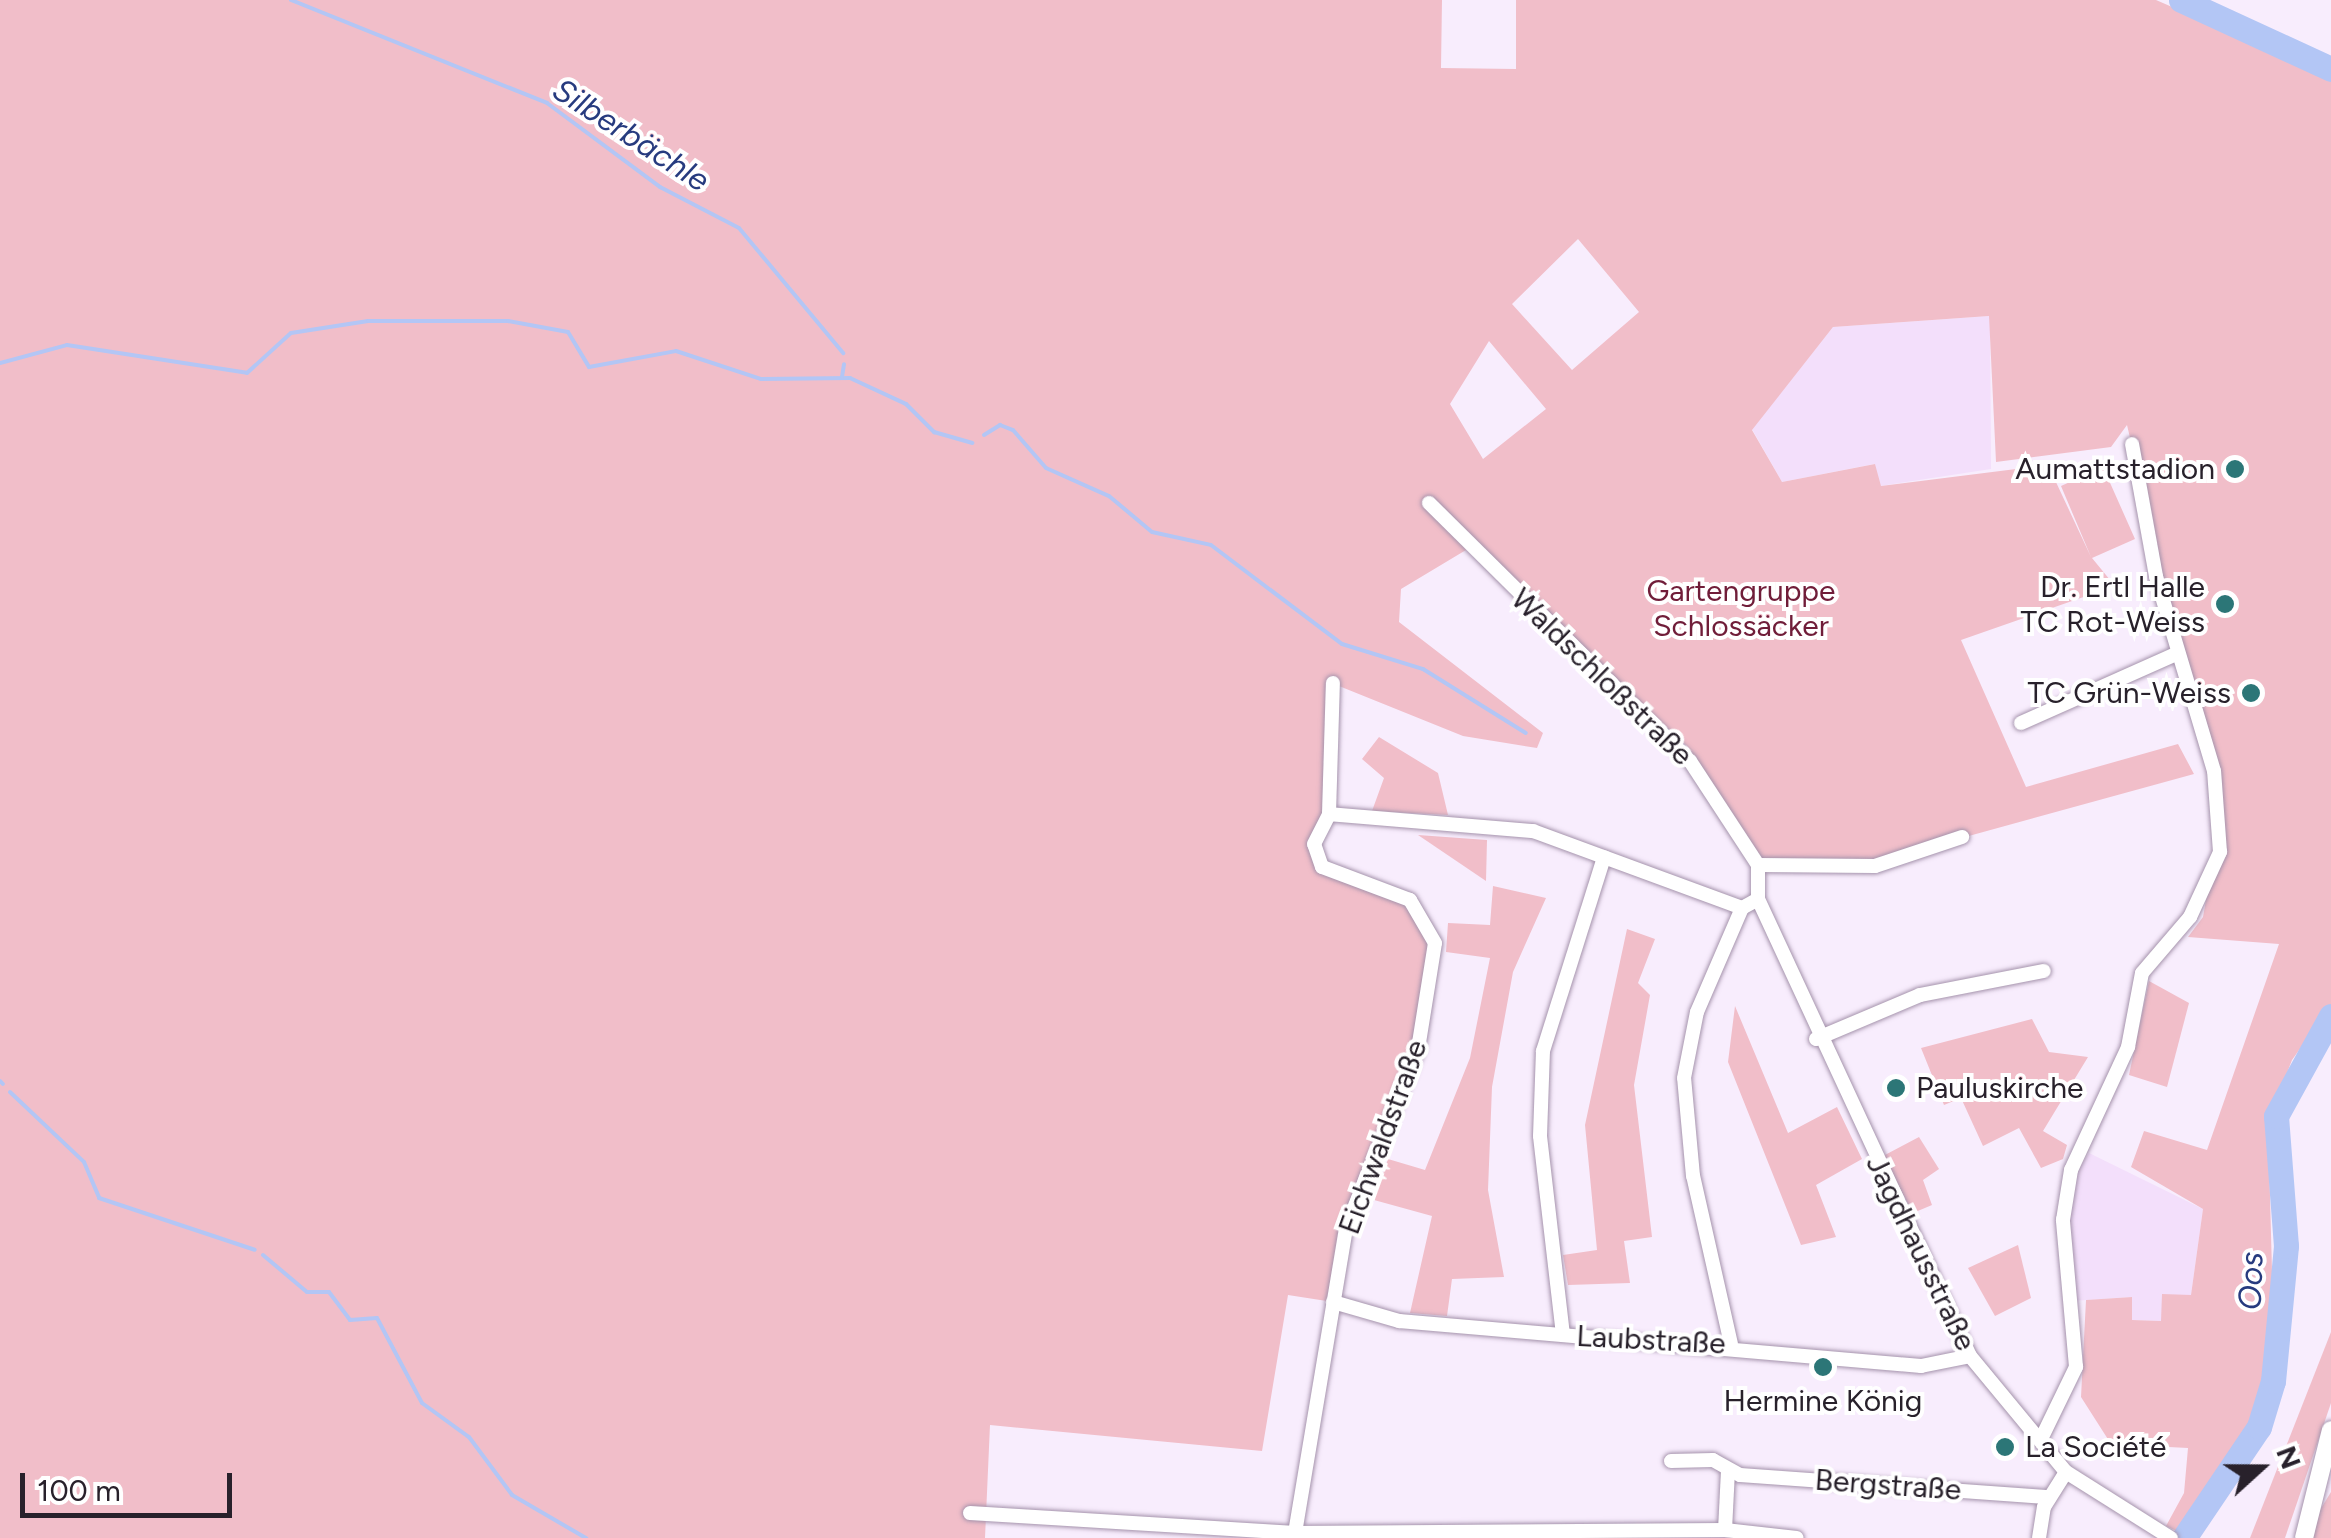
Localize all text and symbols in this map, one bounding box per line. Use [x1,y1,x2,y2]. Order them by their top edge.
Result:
water label: Silberbächle [546,70,716,200]
place label: Aumattstadion [2015,451,2215,487]
marker: Aumattstadion [2224,458,2246,480]
place label: Dr. Ertl Halle TC Rot-Weiss [2021,569,2205,640]
park label: Gartengruppe Schlossäcker [1647,573,1835,644]
street label: Waldschloßstraße [1504,581,1700,773]
marker: Dr. Ertl Halle TC Rot-Weiss [2214,593,2236,615]
place label: TC Grün-Weiss [2028,675,2231,711]
marker: TC Grün-Weiss [2240,682,2262,704]
street label: Eichwaldstraße [1331,1035,1435,1239]
place label: Pauluskirche [1916,1070,2083,1106]
marker: Pauluskirche [1885,1077,1907,1099]
street label: Jagdhausstraße [1858,1150,1984,1356]
water label: Oos [2231,1251,2271,1311]
street label: Laubstraße [1576,1318,1726,1362]
marker: Hermine König [1812,1356,1834,1378]
place label: Hermine König [1724,1383,1922,1419]
north arrow [2211,1418,2311,1518]
place label: La Société [2025,1429,2166,1465]
marker: La Société [1994,1436,2016,1458]
text: N [2269,1441,2309,1473]
scale bar [25,1453,238,1515]
street label: Bergstraße [1814,1462,1962,1508]
text: 100 m [37,1472,121,1509]

